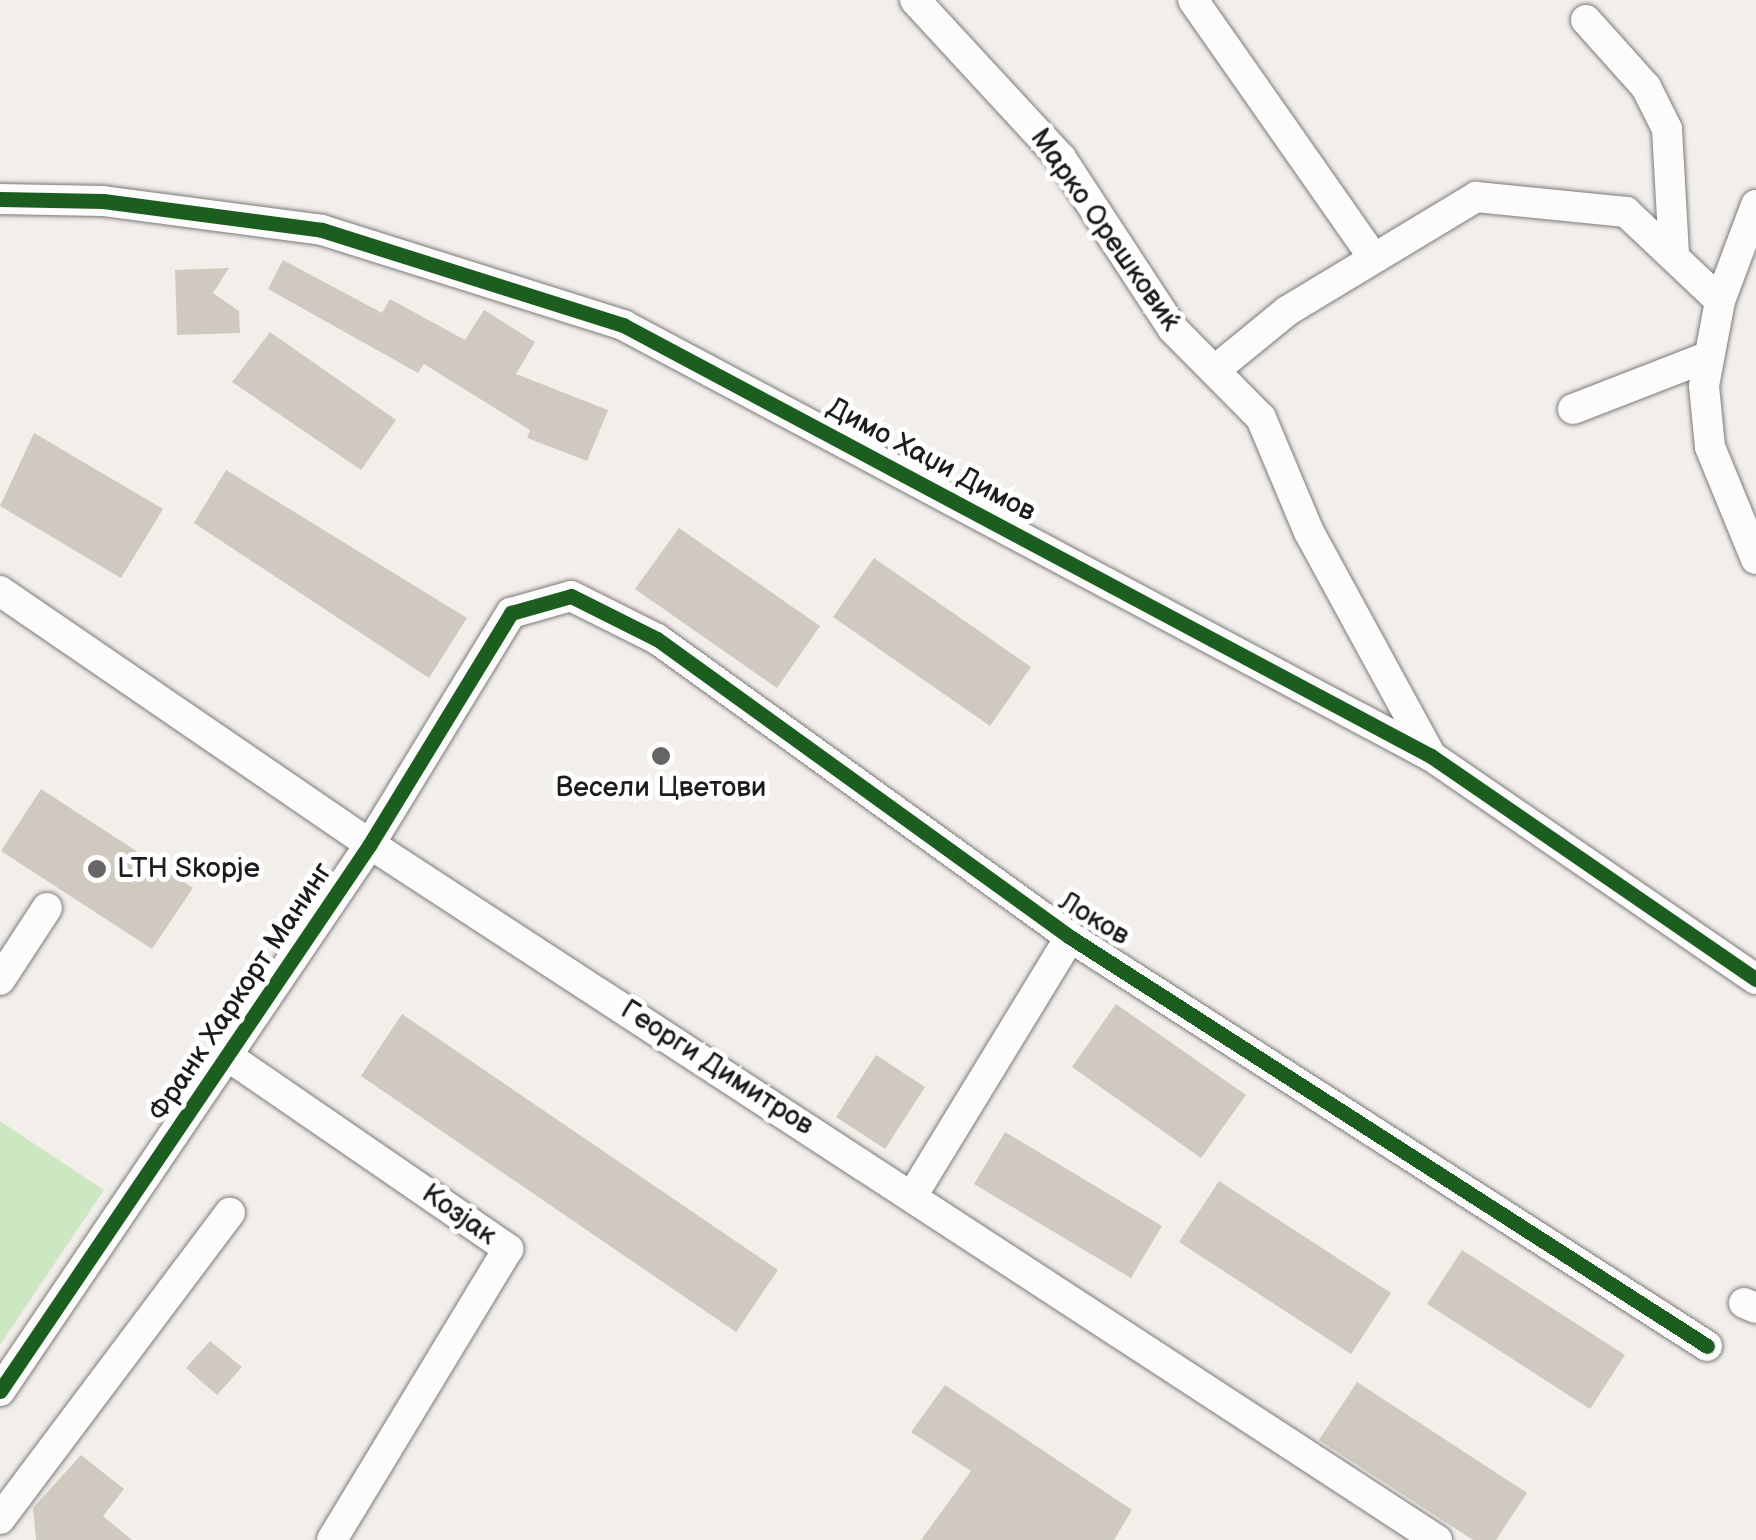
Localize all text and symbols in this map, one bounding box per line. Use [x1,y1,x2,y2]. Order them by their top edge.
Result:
street label: Марко Орешковиќ [1023,122,1187,338]
street label: Димо Хаџи Димов [821,391,1041,529]
marker: Весели Цветови [650,745,672,767]
place label: Весели Цветови [556,771,766,805]
place label: LTH Skopje [117,852,261,886]
street label: Франк Харкорт Манинг [142,856,340,1128]
marker: LTH Skopje [86,858,108,880]
street label: Локов [1053,885,1135,953]
street label: Георги Димитров [614,993,820,1143]
street label: Козјак [415,1177,503,1253]

